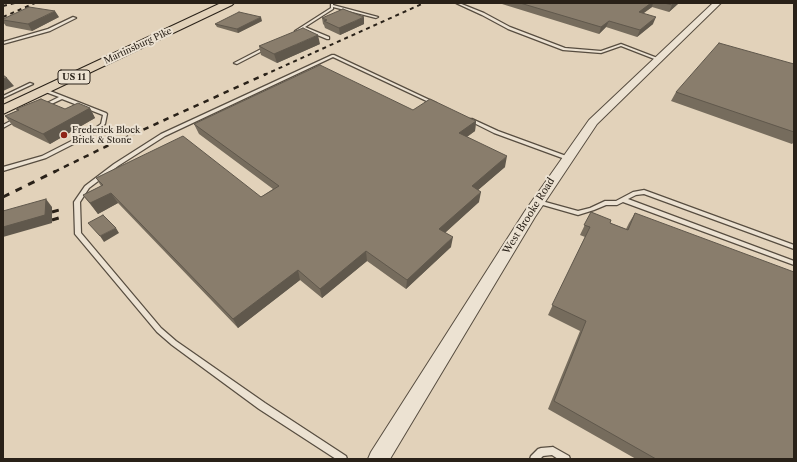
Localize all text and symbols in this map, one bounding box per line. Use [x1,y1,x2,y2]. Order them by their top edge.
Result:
street label: Martinsburg Pike [102,26,174,66]
road number: US 11 [58,70,90,84]
place label: Frederick Block Brick & Stone [72,125,140,146]
marker: Frederick Block Brick & Stone [59,130,69,140]
street label: West Brooke Road [501,176,557,256]

